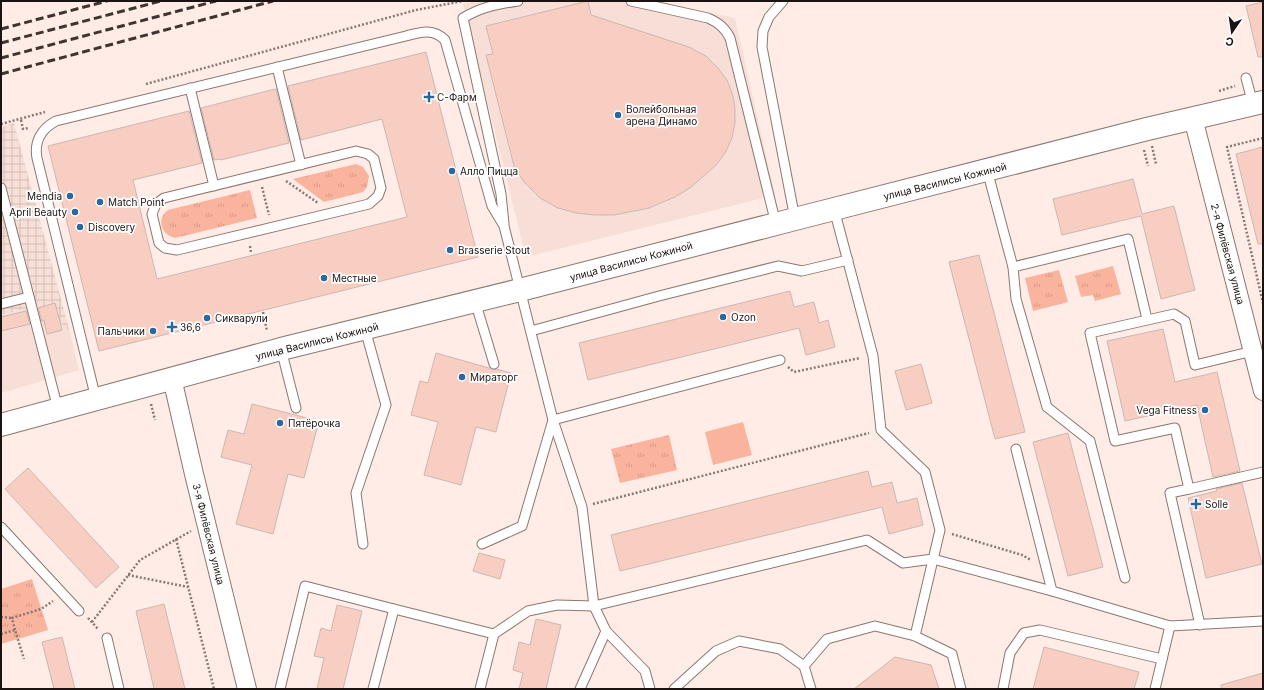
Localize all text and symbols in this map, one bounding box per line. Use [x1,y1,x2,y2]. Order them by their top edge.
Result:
north arrow [1212,12,1252,52]
text: С [1224,34,1235,49]
place label: C-Фарм [437,91,477,103]
marker: C-Фарм [424,92,434,102]
place label: Волейбольная арена Динамо [626,103,697,127]
marker: Волейбольная арена Динамо [613,110,623,120]
street label: улица Василисы Кожиной [882,160,1008,202]
place label: Алло Пицца [460,165,518,177]
marker: Алло Пицца [447,166,457,176]
place label: Mendia [27,190,62,202]
marker: Mendia [65,191,75,201]
place label: Match Point [108,196,165,208]
marker: Match Point [95,197,105,207]
street label: 2-я Филёвская улица [1209,202,1247,306]
place label: April Beauty [9,206,67,218]
marker: April Beauty [70,207,80,217]
place label: Discovery [88,221,136,233]
marker: Discovery [75,222,85,232]
street label: улица Василисы Кожиной [568,239,694,283]
place label: Brasserie Stout [458,244,531,256]
marker: Brasserie Stout [445,245,455,255]
place label: Местные [332,272,377,284]
marker: Местные [319,273,329,283]
place label: Ozon [731,311,756,323]
place label: Сикварули [215,312,268,324]
marker: Ozon [718,312,728,322]
marker: Сикварули [202,313,212,323]
street label: улица Василисы Кожиной [254,320,380,362]
place label: 36,6 [180,321,201,333]
marker: 36,6 [167,322,177,332]
place label: Пальчики [98,325,145,337]
marker: Пальчики [148,326,158,336]
place label: Мираторг [470,371,518,383]
marker: Мираторг [457,372,467,382]
place label: Vega Fitness [1136,404,1197,416]
marker: Vega Fitness [1200,405,1210,415]
place label: Пятёрочка [288,417,340,429]
marker: Пятёрочка [275,418,285,428]
street label: 3-я Филёвская улица [191,482,227,586]
marker: Solle [1190,498,1202,510]
place label: Solle [1205,498,1228,510]

